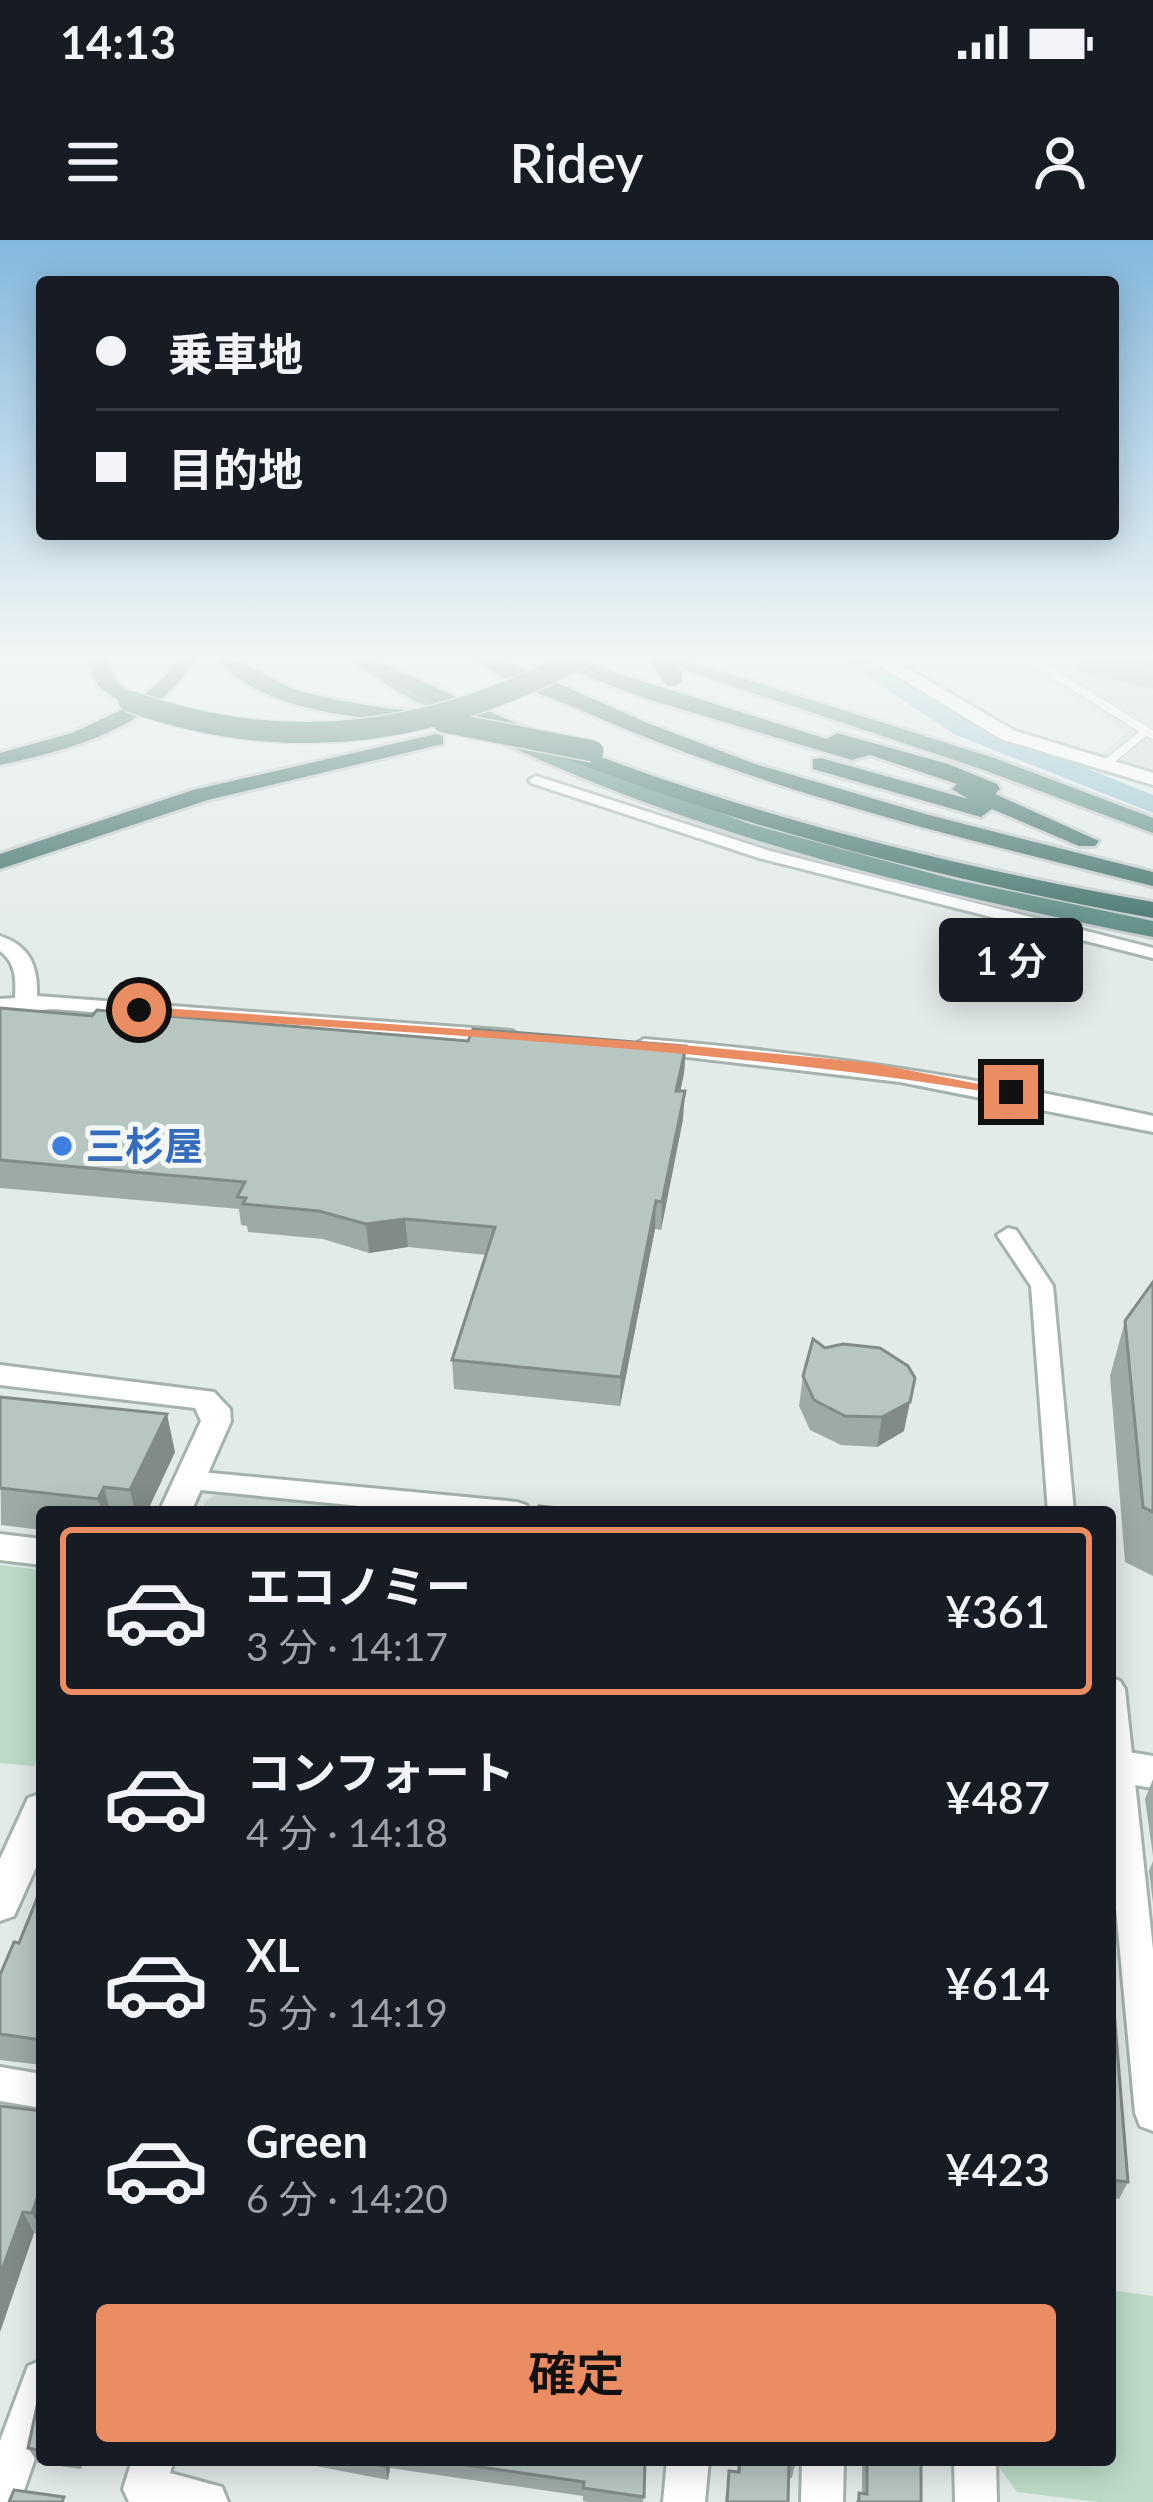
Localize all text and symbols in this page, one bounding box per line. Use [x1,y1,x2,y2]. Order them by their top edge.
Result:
text: 14:13 [60,15,176,69]
icon: menu [60,129,126,195]
icon: person [1027,129,1093,195]
text: Ridey [510,130,643,195]
text: 乗車地 [168,327,303,381]
text: 目的地 [168,442,303,496]
callout: 1 分 [939,918,1083,1002]
text: 1 分 [975,937,1047,983]
route start [112,983,166,1037]
route end [984,1065,1038,1119]
place label: 三杉屋 [86,1122,203,1168]
marker: 三杉屋 [49,1133,75,1159]
icon: car [102,1557,210,1665]
text: エコノミー [246,1559,471,1613]
text: ¥361 [946,1584,1050,1638]
text: 3 分 · 14:17 [246,1623,448,1669]
icon: car [102,1743,210,1851]
text: コンフォート [246,1745,515,1799]
text: ¥487 [946,1770,1050,1824]
text: 4 分 · 14:18 [246,1809,448,1855]
text: XL [246,1928,300,1982]
icon: car [102,1929,210,2037]
text: ¥614 [946,1956,1050,2010]
text: 5 分 · 14:19 [246,1989,448,2035]
text: Green [246,2114,368,2168]
icon: car [102,2115,210,2223]
text: ¥423 [946,2142,1050,2196]
text: 6 分 · 14:20 [246,2175,448,2221]
button: 確定 [96,2304,1056,2442]

